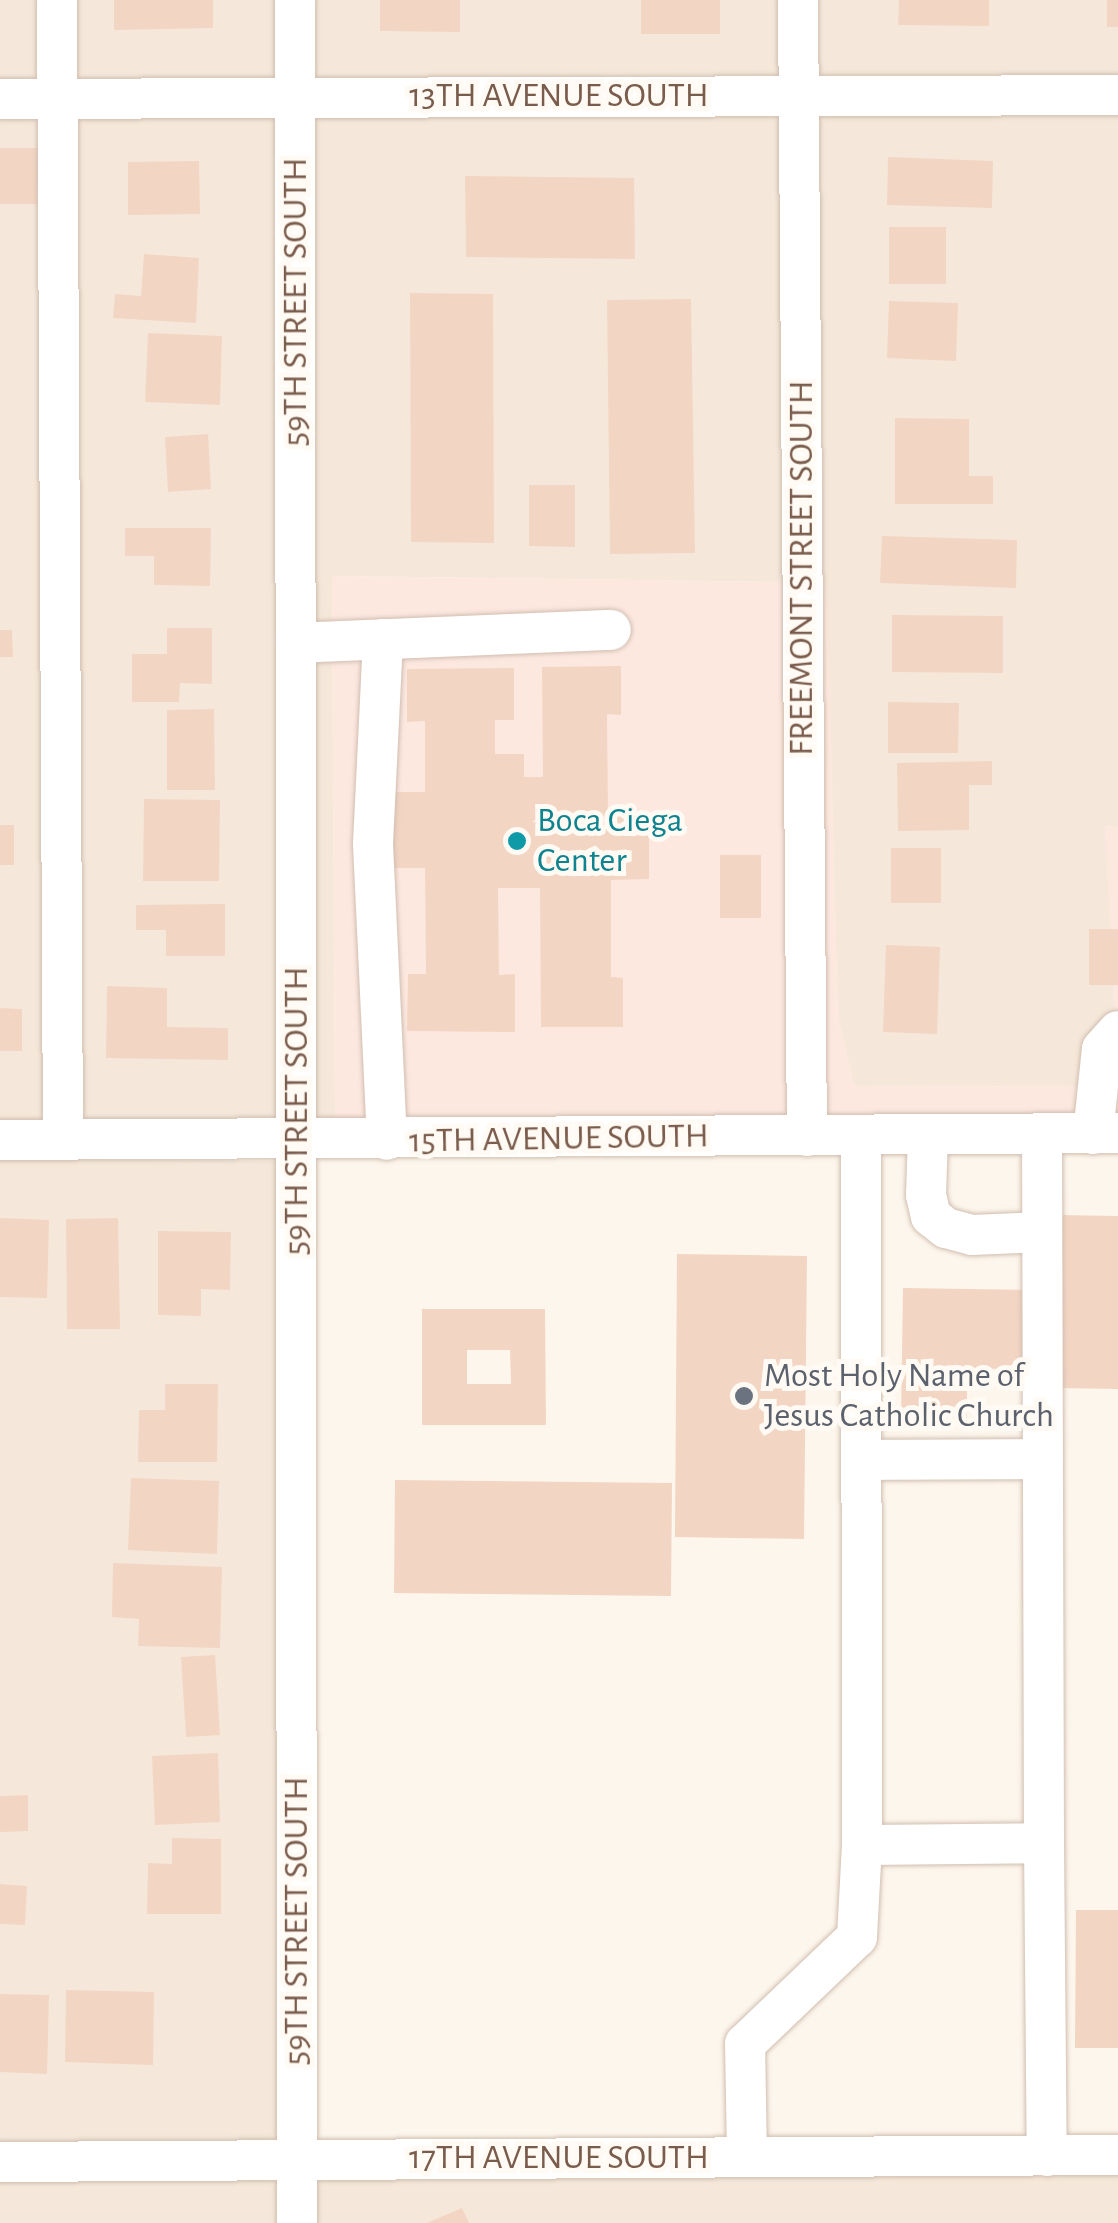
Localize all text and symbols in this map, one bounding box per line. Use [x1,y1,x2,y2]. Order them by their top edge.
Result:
street label: 13TH AVENUE SOUTH [409,75,709,117]
street label: 59TH STREET SOUTH [275,158,317,446]
street label: FREEMONT STREET SOUTH [781,380,823,756]
place label: Boca Ciega Center [537,800,683,882]
marker: Boca Ciega Center [506,830,528,852]
street label: 59TH STREET SOUTH [276,967,318,1255]
street label: 15TH AVENUE SOUTH [409,1115,709,1163]
place label: Most Holy Name of Jesus Catholic Church [764,1355,1054,1437]
marker: Most Holy Name of Jesus Catholic Church [733,1385,755,1407]
street label: 59TH STREET SOUTH [276,1777,318,2065]
street label: 17TH AVENUE SOUTH [409,2137,709,2179]

